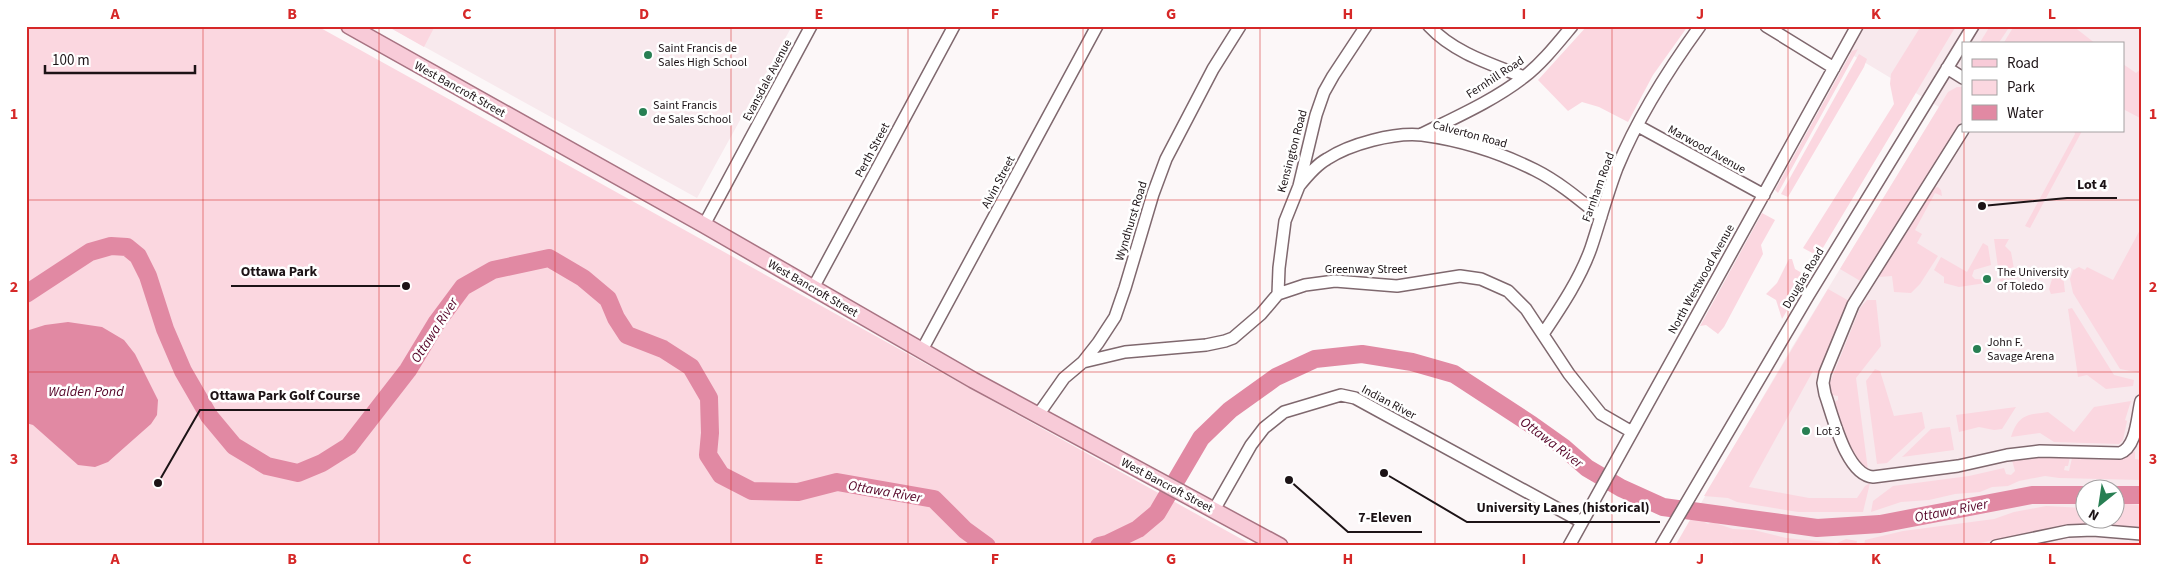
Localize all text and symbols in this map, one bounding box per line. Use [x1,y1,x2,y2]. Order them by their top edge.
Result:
text: A [109,3,120,25]
text: B [287,3,297,25]
text: C [462,3,472,25]
text: D [639,3,649,25]
text: E [815,3,823,25]
text: F [991,3,999,25]
text: G [1166,3,1176,25]
text: H [1343,3,1353,25]
text: I [1522,3,1526,25]
text: J [1696,3,1704,25]
text: K [1871,3,1881,25]
text: L [2048,3,2056,25]
street label: Evansdale Avenue [739,36,796,124]
place label: Saint Francis de Sales High School [658,40,747,71]
scale bar [45,42,195,74]
legend [1962,42,2124,132]
marker: Saint Francis de Sales High School [642,49,654,61]
text: 100 m [52,50,90,71]
street label: Fernhill Road [1463,52,1528,103]
text: Road [2007,53,2039,74]
street label: West Bancroft Street [411,57,508,122]
text: Park [2007,77,2036,98]
place label: Saint Francis de Sales School [653,97,731,128]
text: 1 [10,103,18,125]
text: Water [2007,103,2044,124]
text: 1 [2149,103,2157,125]
marker: Saint Francis de Sales School [637,106,649,118]
street label: Kensington Road [1273,108,1312,194]
street label: Calverton Road [1431,116,1509,153]
street label: Perth Street [851,120,894,181]
street label: Marwood Avenue [1665,121,1749,178]
street label: Farnham Road [1578,150,1619,224]
street label: Alvin Street [978,153,1019,211]
callout: Lot 4 [2067,169,2117,198]
text: Lot 4 [2077,175,2108,195]
street label: Wyndhurst Road [1111,179,1152,263]
street label: North Westwood Avenue [1664,221,1739,337]
street label: Douglas Road [1778,244,1828,312]
street label: West Bancroft Street [764,256,861,321]
callout: Ottawa Park [231,257,328,286]
street label: Greenway Street [1325,261,1407,278]
text: Ottawa Park [241,262,318,282]
place label: The University of Toledo [1997,264,2069,295]
marker: The University of Toledo [1981,273,1993,285]
text: 2 [10,276,18,298]
text: 2 [2149,276,2157,298]
water label: Ottawa River [406,293,464,367]
place label: John F. Savage Arena [1987,334,2054,365]
marker: John F. Savage Arena [1971,343,1983,355]
callout: Ottawa Park Golf Course [200,381,370,410]
street label: Indian River [1358,381,1420,424]
water label: Walden Pond [48,382,124,402]
text: Ottawa Park Golf Course [210,386,360,406]
water label: Ottawa River [1516,412,1588,474]
place label: Lot 3 [1816,423,1840,440]
marker: Lot 3 [1800,425,1812,437]
text: 3 [10,448,18,470]
text: 3 [2149,448,2157,470]
street label: West Bancroft Street [1118,454,1216,517]
water label: Ottawa River [847,476,924,508]
north arrow [2074,480,2124,530]
callout: University Lanes (historical) [1467,493,1660,522]
water label: Ottawa River [1913,494,1991,528]
text: University Lanes (historical) [1476,498,1650,518]
callout: 7-Eleven [1348,503,1422,532]
text: N [2085,503,2103,525]
text: 7-Eleven [1358,508,1412,528]
text: A [109,548,120,570]
text: B [287,548,297,570]
text: C [462,548,472,570]
text: D [639,548,649,570]
text: E [815,548,823,570]
text: F [991,548,999,570]
text: G [1166,548,1176,570]
text: H [1343,548,1353,570]
text: I [1522,548,1526,570]
text: J [1696,548,1704,570]
text: K [1871,548,1881,570]
text: L [2048,548,2056,570]

